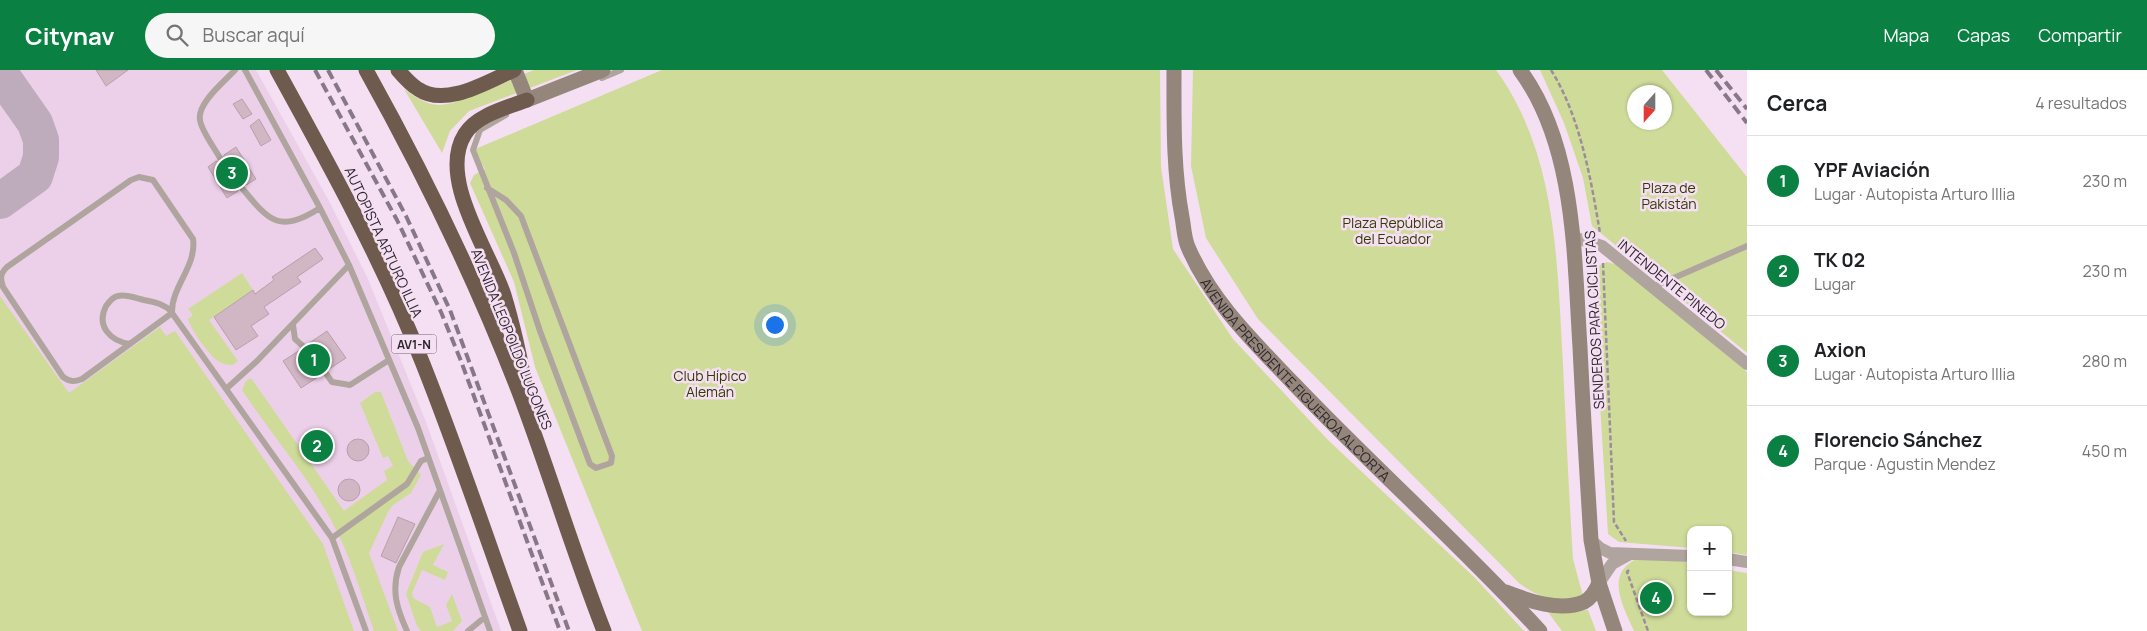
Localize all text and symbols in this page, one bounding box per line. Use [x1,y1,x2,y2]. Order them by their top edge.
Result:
search box [145,13,495,58]
text: Citynav [25,19,115,52]
icon: search [163,21,191,49]
text: Buscar aquí [203,22,305,48]
text: Mapa [1883,23,1929,47]
text: Capas [1957,23,2010,47]
text: Compartir [2038,23,2122,47]
north arrow [1627,85,1672,130]
text: Cerca [1767,89,1827,117]
text: 4 resultados [2035,92,2127,114]
pin: 3 [216,154,248,192]
text: YPF Aviación [1814,157,1930,183]
street label: AUTOPISTA ARTURO ILLIA [341,164,427,321]
text: 1 [1779,170,1787,192]
text: 230 m [2083,170,2127,192]
park label: Plaza de Pakistán [1641,178,1697,213]
text: Lugar · Autopista Arturo Illia [1814,183,2015,205]
park label: Plaza República del Ecuador [1343,213,1443,248]
street label: SENDEROS PARA CICLISTAS [1580,230,1608,410]
street label: INTENDENTE PINEDO [1614,235,1730,333]
street label: AVENIDA LEOPOLDO LUGONES [467,246,557,433]
text: TK 02 [1814,247,1865,273]
text: 2 [1778,260,1788,282]
text: 230 m [2083,260,2127,282]
text: Lugar [1814,273,1856,295]
street label: AVENIDA PRESIDENTE FIGUEROA ALCORTA [1197,274,1395,485]
your location [762,312,788,338]
road number: AV1-N [392,334,436,354]
text: Axion [1814,337,1866,363]
pin: 1 [298,341,330,379]
text: 3 [1778,350,1788,372]
text: 280 m [2082,350,2127,372]
text: Lugar · Autopista Arturo Illia [1814,363,2015,385]
park label: Club Hípico Alemán [674,366,746,401]
pin: 2 [301,427,333,465]
text: Florencio Sánchez [1814,427,1982,453]
text: 4 [1778,440,1788,462]
text: 450 m [2082,440,2127,462]
text: Parque · Agustin Mendez [1814,453,1996,475]
map controls [1687,526,1732,616]
button: + [1687,526,1732,571]
button: − [1687,571,1732,616]
pin: 4 [1640,579,1672,617]

